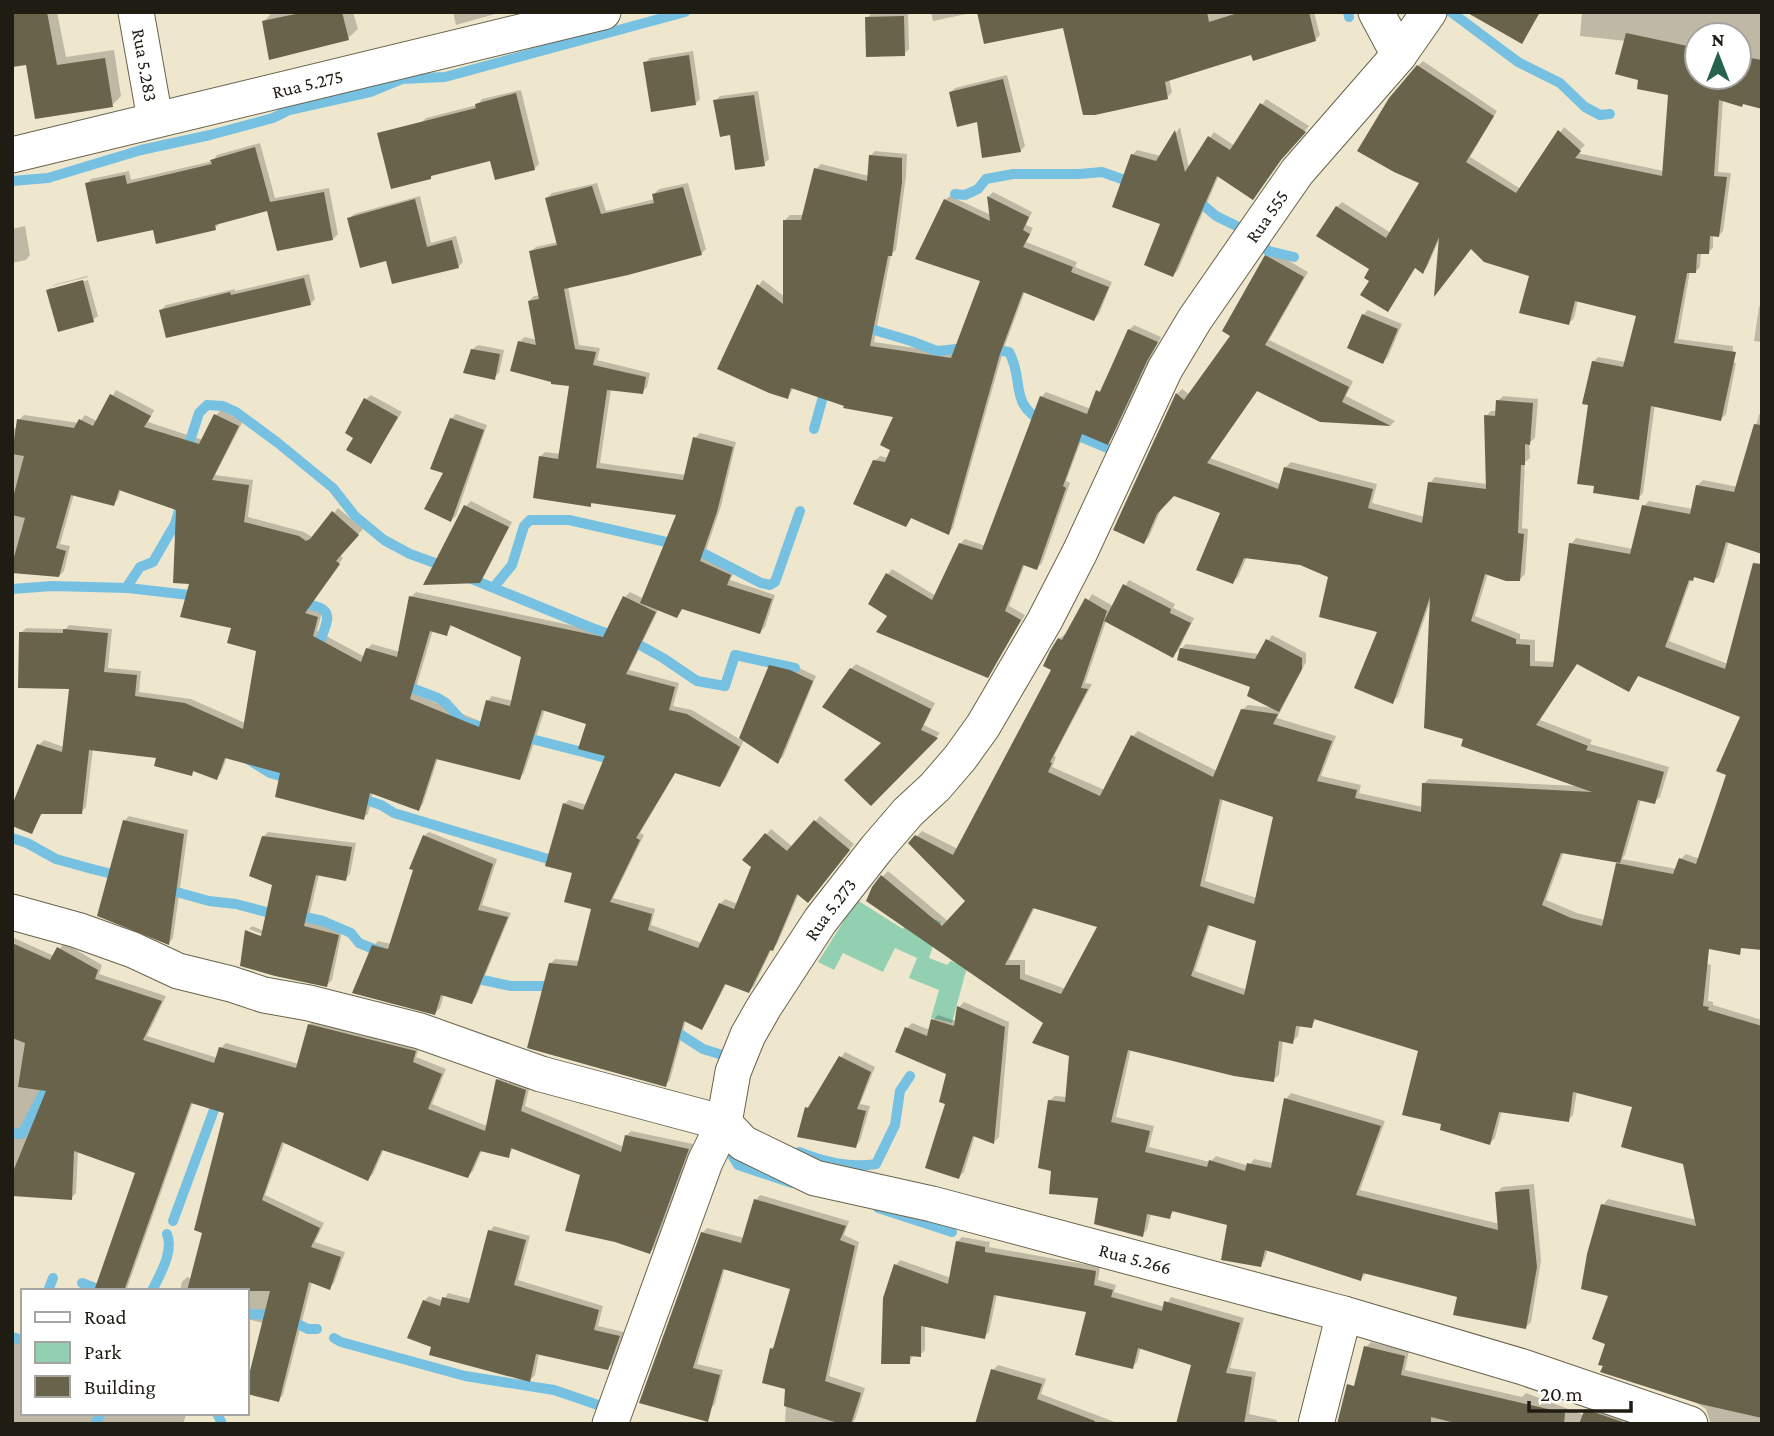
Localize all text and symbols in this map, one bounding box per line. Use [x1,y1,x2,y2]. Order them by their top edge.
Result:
north arrow [1683,21,1753,91]
street label: Rua 5.283 [128,27,162,103]
text: N [1712,29,1725,50]
street label: Rua 5.275 [270,65,345,103]
street label: Rua 555 [1241,186,1292,247]
street label: Rua 5.273 [800,874,860,944]
street label: Rua 5.266 [1097,1239,1174,1279]
legend [21,1289,248,1415]
text: Road [84,1305,127,1329]
text: Park [84,1340,121,1364]
scale bar [1529,1370,1630,1414]
text: Building [84,1375,156,1399]
text: 20 m [1540,1382,1583,1406]

